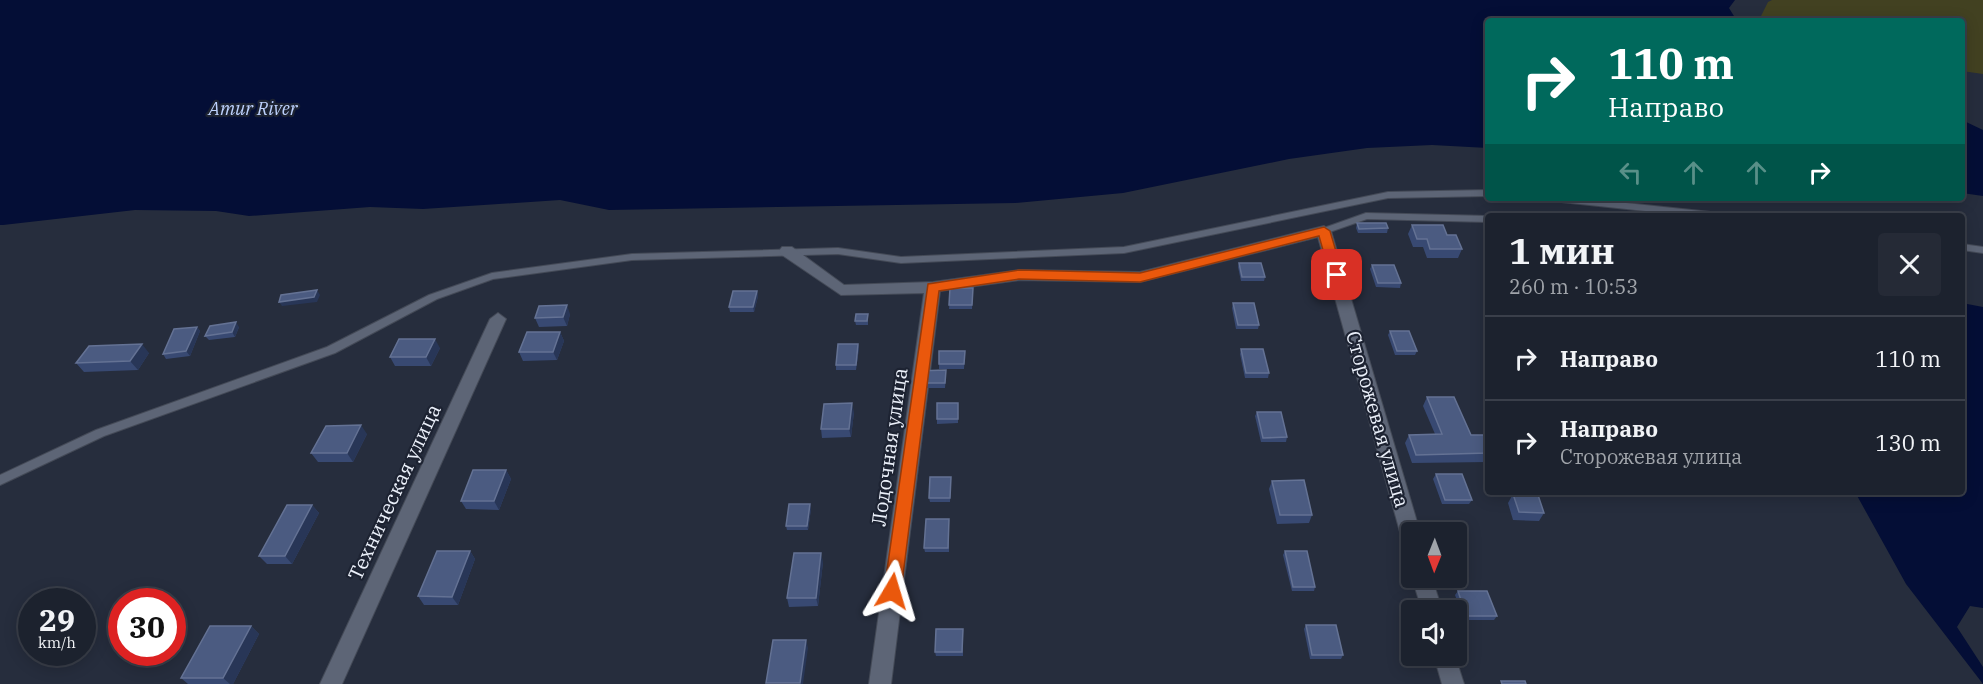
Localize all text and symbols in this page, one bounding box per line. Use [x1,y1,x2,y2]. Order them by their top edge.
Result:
text: 110 m [1608,36,1734,91]
icon: right [1509,42,1587,120]
text: Направо [1608,89,1724,124]
water label: Amur River [207,97,299,120]
icon: left [1614,156,1647,189]
icon: ahead [1677,156,1710,189]
icon: ahead [1740,156,1773,189]
icon: right [1803,156,1836,189]
text: 1 мин [1509,227,1615,274]
button: close [1878,233,1941,296]
pin [1311,249,1362,300]
icon: arrive [1320,258,1353,291]
text: 260 m · 10:53 [1509,273,1638,300]
street label: Сторожевая улица [1340,328,1416,510]
icon: right [1509,342,1542,375]
text: Направо [1560,344,1658,373]
text: 110 m [1875,344,1941,373]
street label: Лодочная улица [865,366,913,528]
street label: Техническая улица [341,399,447,585]
text: Направо [1560,414,1658,443]
icon: right [1509,426,1542,459]
text: 130 m [1875,428,1941,457]
text: Сторожевая улица [1560,443,1742,470]
north arrow [1401,522,1467,588]
map controls [1401,522,1467,666]
position arrow [860,559,924,623]
speed limit sign: 30 [108,588,186,666]
text: 29 [39,600,75,639]
button: sound [1401,600,1467,666]
text: km/h [38,633,76,652]

